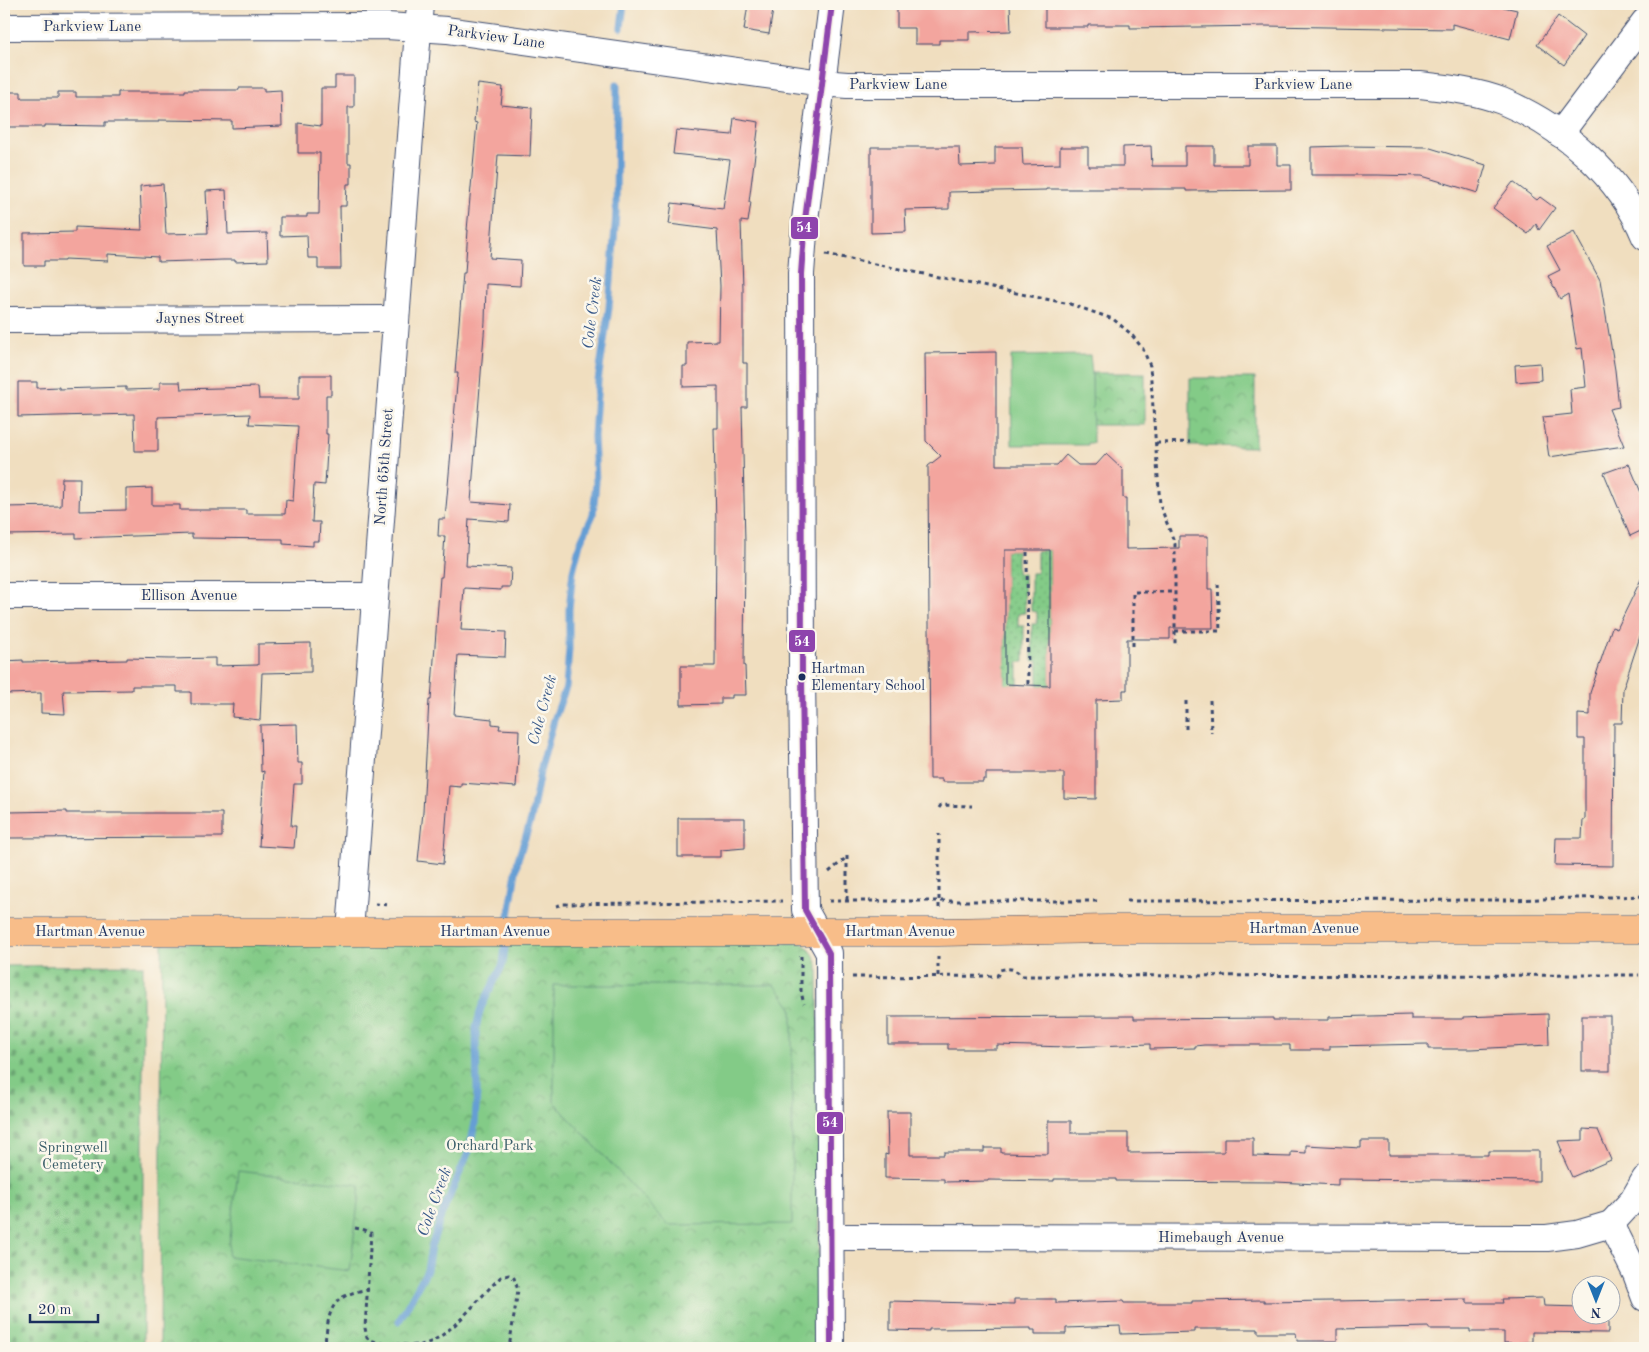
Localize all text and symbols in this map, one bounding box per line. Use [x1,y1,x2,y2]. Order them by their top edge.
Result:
street label: Parkview Lane [43,20,141,35]
street label: Parkview Lane [446,24,546,52]
street label: Parkview Lane [849,78,947,93]
street label: Parkview Lane [1254,78,1352,93]
line badge: 54 [790,216,819,240]
text: 54 [796,221,812,235]
water label: Cole Creek [581,276,605,350]
street label: Jaynes Street [156,312,244,327]
street label: North 65th Street [373,408,397,526]
street label: Ellison Avenue [141,589,237,604]
line badge: 54 [788,629,816,653]
text: 54 [794,635,810,649]
place label: Hartman Elementary School [811,662,925,693]
marker: Hartman Elementary School [797,672,807,682]
water label: Cole Creek [526,673,560,747]
street label: Hartman Avenue [1249,922,1359,937]
street label: Hartman Avenue [35,925,145,940]
street label: Hartman Avenue [440,925,550,940]
street label: Hartman Avenue [845,925,955,940]
line badge: 54 [816,1111,844,1135]
text: 54 [822,1116,838,1130]
park label: Orchard Park [446,1139,534,1154]
park label: Springwell Cemetery [38,1141,108,1173]
water label: Cole Creek [415,1165,455,1239]
street label: Himebaugh Avenue [1158,1231,1284,1246]
north arrow [1572,1274,1622,1324]
scale bar [30,1292,98,1324]
text: 20 m [38,1303,72,1318]
text: N [1590,1305,1601,1319]

